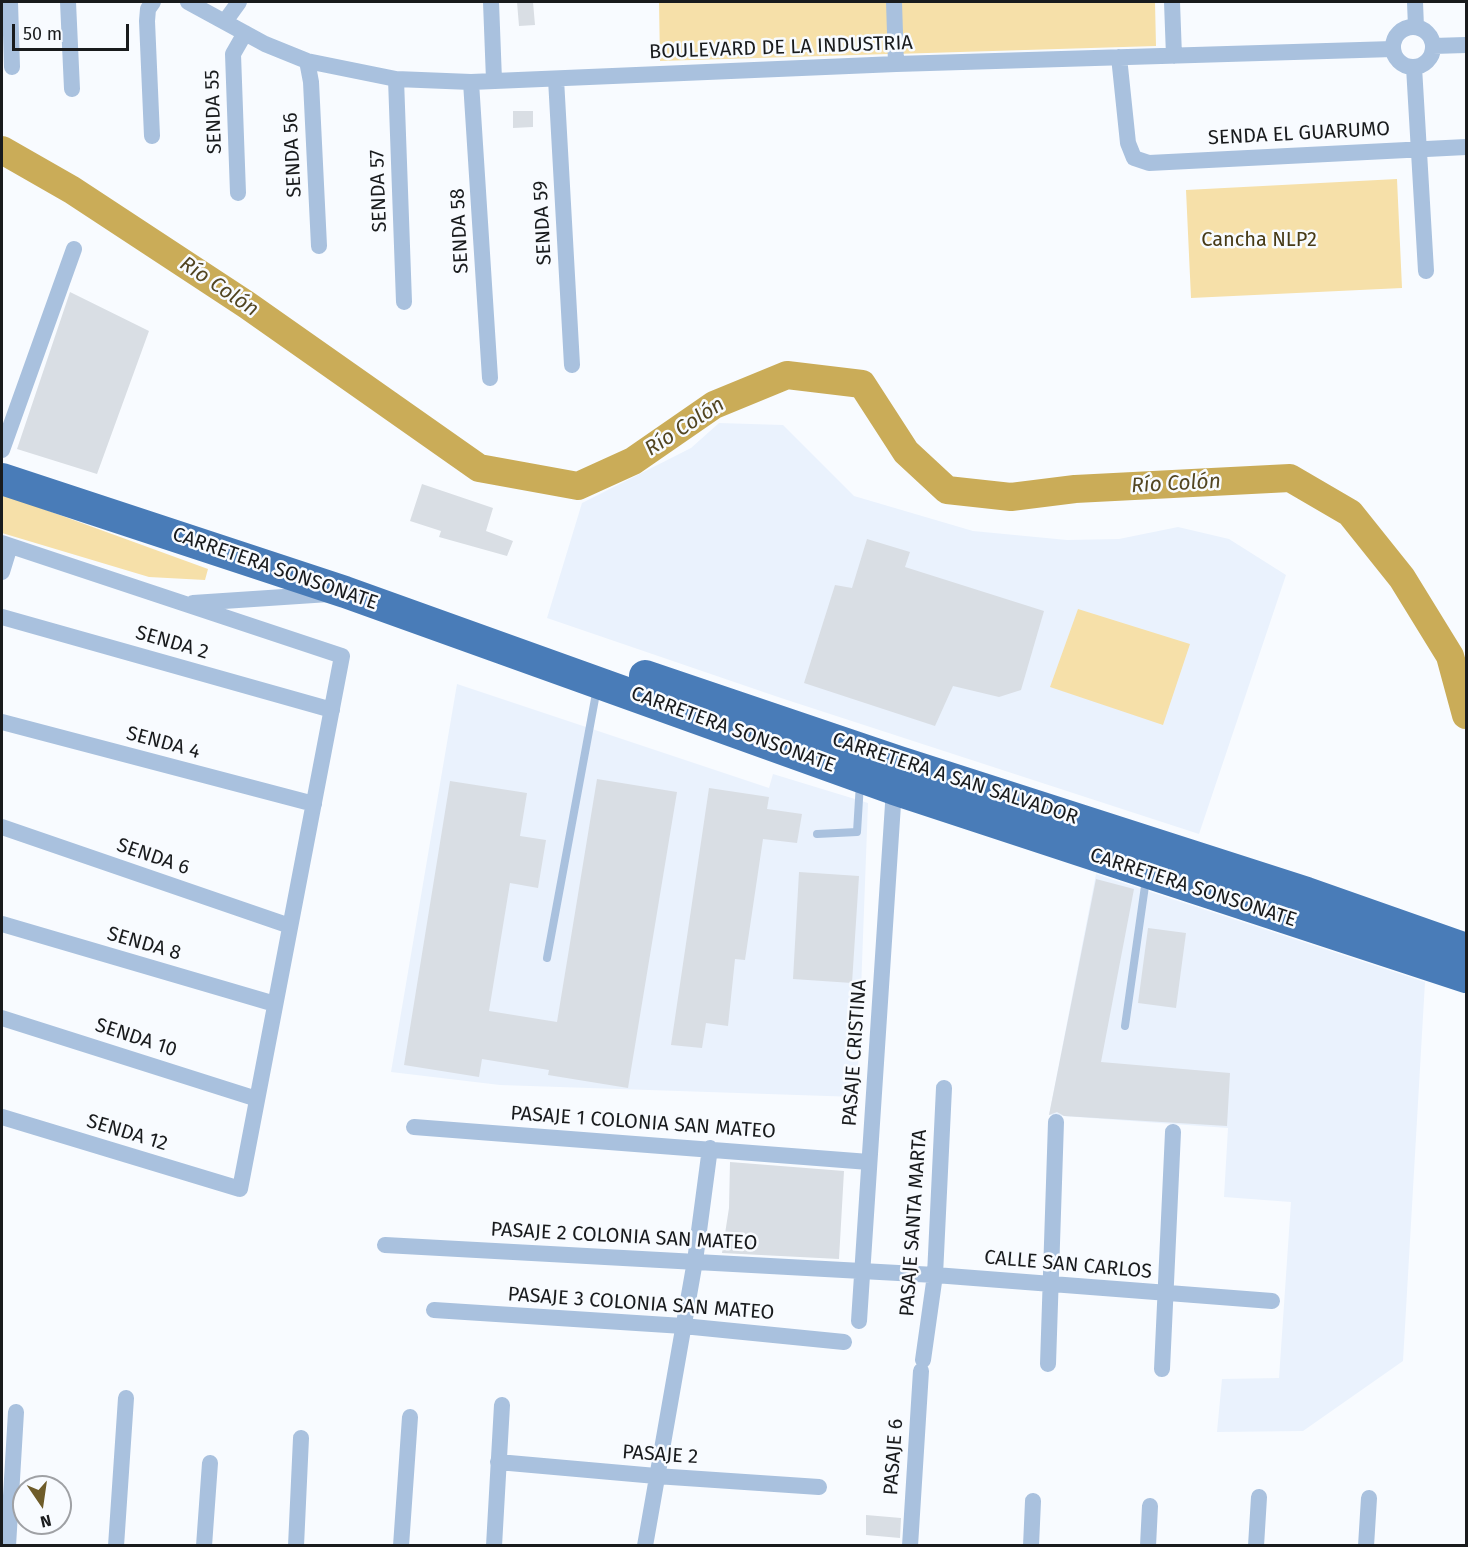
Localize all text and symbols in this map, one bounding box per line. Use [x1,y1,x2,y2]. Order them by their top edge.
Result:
scale bar [15,12,132,50]
text: 50 m [23,23,62,45]
street label: BOULEVARD DE LA INDUSTRIA [649,31,913,65]
street label: SENDA 55 [201,69,227,155]
street label: SENDA 56 [279,112,307,198]
street label: SENDA EL GUARUMO [1207,117,1391,151]
street label: SENDA 57 [366,149,392,233]
street label: SENDA 59 [529,180,557,266]
street label: SENDA 58 [446,188,474,274]
park label: Cancha NLP2 [1201,228,1317,252]
water label: Río Colón [175,251,263,323]
water label: Río Colón [641,392,729,462]
water label: Río Colón [1131,469,1221,499]
street label: CARRETERA SONSONATE [169,523,381,615]
street label: SENDA 2 [133,621,211,665]
street label: CARRETERA SONSONATE [628,682,838,778]
street label: SENDA 4 [124,722,202,764]
street label: CARRETERA A SAN SALVADOR [829,728,1081,830]
street label: SENDA 6 [113,833,193,881]
street label: CARRETERA SONSONATE [1087,843,1299,933]
street label: SENDA 8 [104,922,184,966]
street label: PASAJE CRISTINA [838,979,872,1127]
street label: SENDA 10 [92,1014,180,1062]
street label: PASAJE 1 COLONIA SAN MATEO [510,1102,776,1144]
street label: SENDA 12 [84,1109,170,1157]
street label: PASAJE SANTA MARTA [895,1129,933,1317]
street label: PASAJE 2 COLONIA SAN MATEO [490,1218,758,1256]
street label: CALLE SAN CARLOS [983,1246,1153,1284]
street label: PASAJE 3 COLONIA SAN MATEO [507,1283,775,1325]
street label: PASAJE 6 [879,1418,909,1496]
street label: PASAJE 2 [621,1440,699,1470]
north arrow [12,1475,72,1535]
text: N [38,1511,53,1532]

